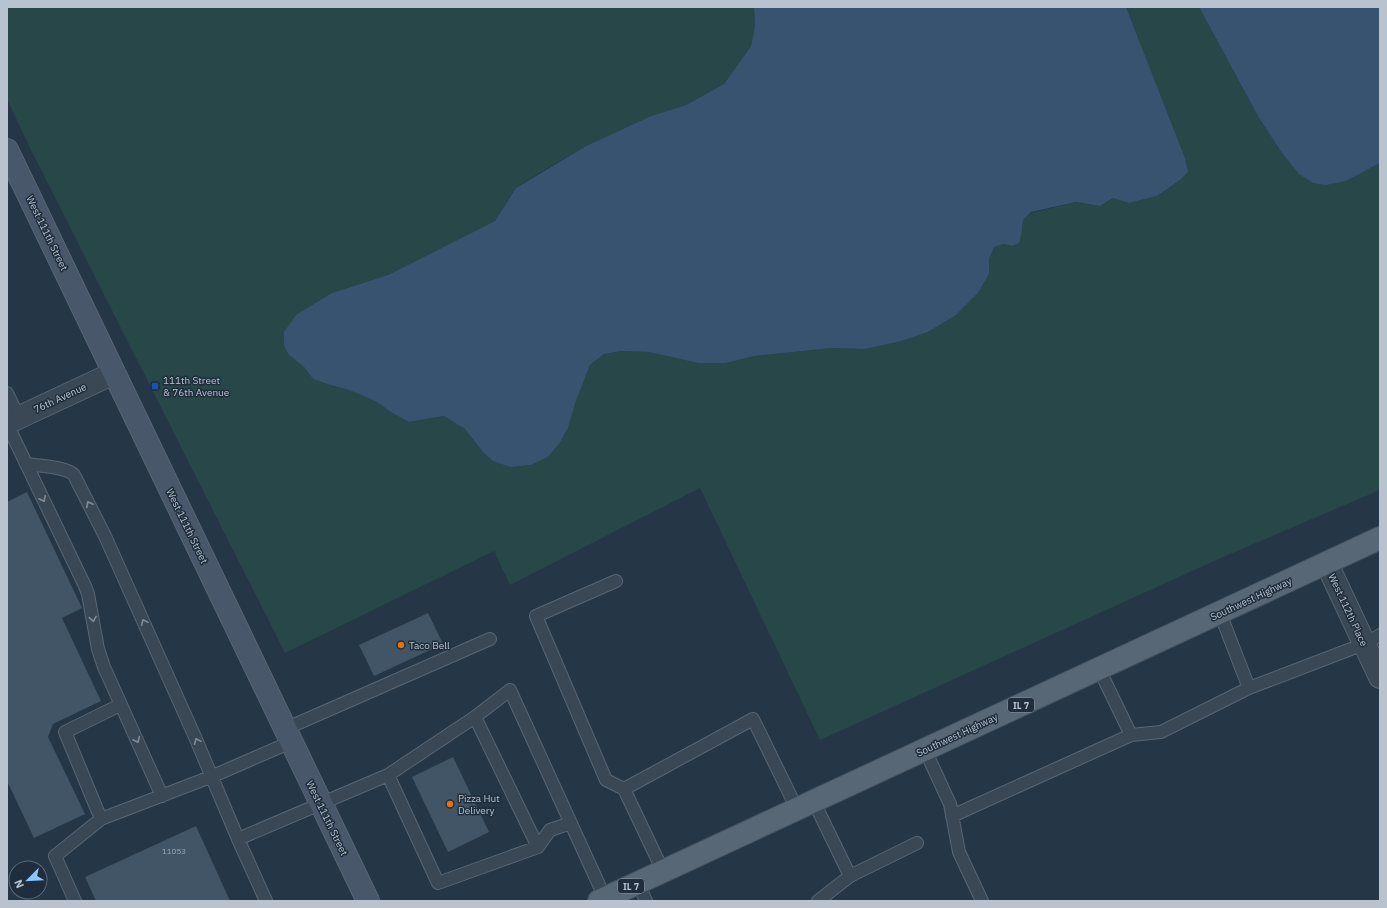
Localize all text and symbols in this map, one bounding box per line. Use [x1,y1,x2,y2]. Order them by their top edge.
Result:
street label: West 111th Street [23,193,71,273]
place label: 111th Street & 76th Avenue [163,374,230,399]
street label: 76th Avenue [31,380,89,416]
marker: 111th Street & 76th Avenue [150,381,160,391]
street label: West 111th Street [163,486,211,566]
one-way arrow [38,495,46,503]
one-way arrow [86,501,94,508]
street label: West 112th Place [1325,571,1371,649]
street label: Southwest Highway [1208,574,1294,624]
one-way arrow [88,616,96,622]
one-way arrow [141,619,149,626]
place label: Taco Bell [409,639,450,652]
marker: Taco Bell [396,640,406,650]
road number: IL 7 [1008,698,1034,712]
street label: Southwest Highway [914,710,1000,760]
one-way arrow [132,737,140,744]
one-way arrow [194,737,202,745]
street label: West 111th Street [303,778,351,858]
place label: Pizza Hut Delivery [458,792,500,817]
marker: Pizza Hut Delivery [445,799,455,809]
house number: 11053 [162,846,186,856]
north arrow [8,860,48,900]
text: N [11,878,27,891]
road number: IL 7 [618,879,644,893]

